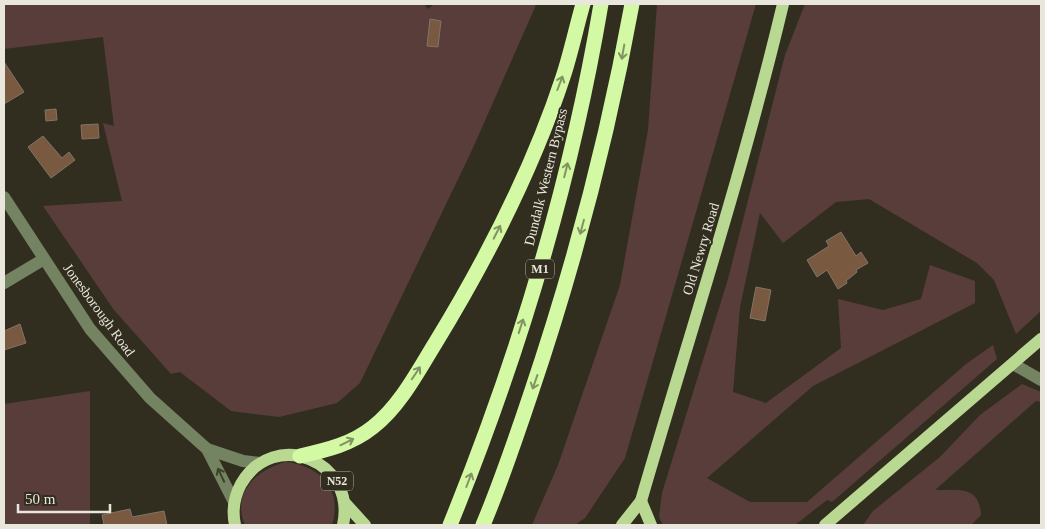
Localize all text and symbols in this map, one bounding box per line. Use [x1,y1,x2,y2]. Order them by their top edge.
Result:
one-way arrow [618,43,628,59]
one-way arrow [557,75,566,90]
street label: Dundalk Western Bypass [522,107,570,247]
one-way arrow [562,163,571,179]
street label: Old Newry Road [680,201,722,297]
one-way arrow [577,218,586,234]
one-way arrow [493,225,502,240]
road number: M1 [526,260,554,278]
street label: Jonesborough Road [60,261,138,359]
one-way arrow [517,319,527,335]
one-way arrow [411,366,422,380]
one-way arrow [530,374,539,390]
one-way arrow [339,437,354,447]
one-way arrow [216,468,226,483]
road number: N52 [321,472,353,491]
one-way arrow [464,473,474,488]
scale bar [18,482,110,514]
text: 50 m [25,491,56,507]

